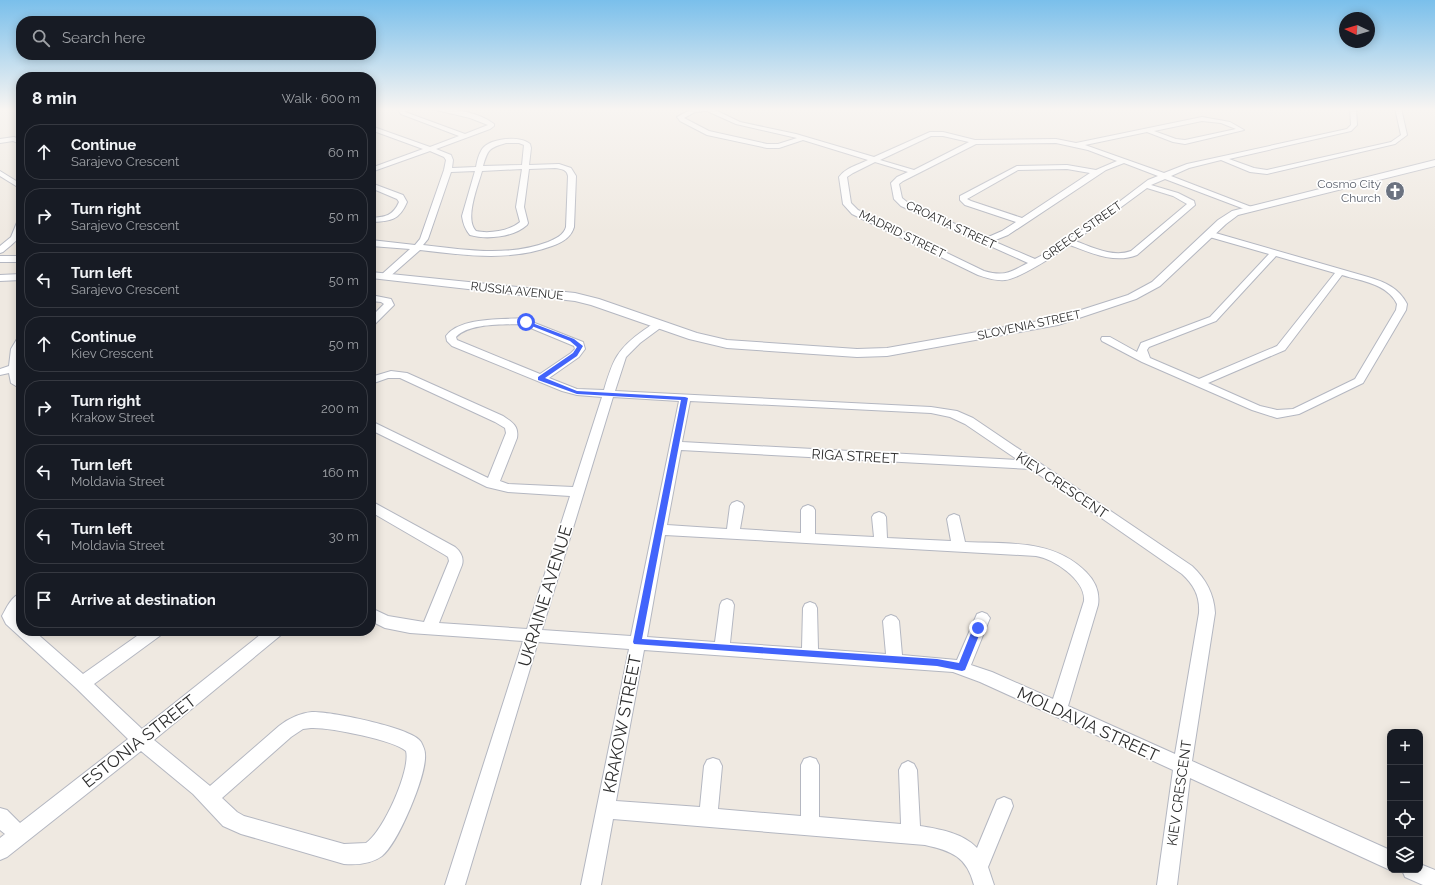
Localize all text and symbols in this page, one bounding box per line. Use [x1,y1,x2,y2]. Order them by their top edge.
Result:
north arrow [1339,12,1375,48]
search box [16,16,376,60]
icon: search [30,27,52,49]
text: Search here [62,29,145,47]
text: 8 min [32,88,77,108]
text: Walk · 600 m [281,91,360,106]
text: Continue [71,136,136,154]
icon: ahead [33,141,55,163]
text: 60 m [328,145,359,160]
text: Sarajevo Crescent [71,154,179,169]
place label: Cosmo City Church [1317,177,1381,205]
church icon: Cosmo City Church [1384,180,1406,202]
street label: CROATIA STREET [904,198,999,252]
street label: GREECE STREET [1040,198,1125,264]
text: Turn right [71,200,141,218]
icon: right [33,205,55,227]
street label: MADRID STREET [857,207,948,261]
text: 50 m [329,209,359,224]
text: Sarajevo Crescent [71,218,179,233]
text: Turn left [71,264,132,282]
icon: left [33,269,55,291]
text: 50 m [329,273,359,288]
street label: RUSSIA AVENUE [470,279,564,303]
text: Sarajevo Crescent [71,282,179,297]
street label: SLOVENIA STREET [976,307,1083,343]
route start [517,313,535,331]
text: Continue [71,328,136,346]
icon: ahead [33,333,55,355]
text: 50 m [329,337,359,352]
text: Kiev Crescent [71,346,153,361]
text: Turn right [71,392,141,410]
icon: right [33,397,55,419]
text: 200 m [321,401,359,416]
text: Krakow Street [71,410,155,425]
street label: RIGA STREET [811,446,899,466]
street label: KIEV CRESCENT [1013,449,1111,522]
text: Turn left [71,456,132,474]
icon: left [33,461,55,483]
text: 160 m [322,465,359,480]
text: Moldavia Street [71,474,165,489]
text: Turn left [71,520,132,538]
street label: UKRAINE AVENUE [514,523,576,669]
icon: left [33,525,55,547]
text: 30 m [329,529,359,544]
text: Moldavia Street [71,538,165,553]
icon: arrive [33,589,55,611]
text: Arrive at destination [71,591,216,609]
route end [969,619,987,637]
street label: KRAKOW STREET [599,653,645,795]
street label: MOLDAVIA STREET [1014,682,1162,766]
street label: ESTONIA STREET [78,690,200,792]
map controls [1387,729,1423,873]
button: + [1387,729,1423,765]
street label: KIEV CRESCENT [1164,739,1194,847]
button: − [1387,765,1423,801]
button: locate [1387,801,1423,837]
button: layers [1387,837,1423,873]

